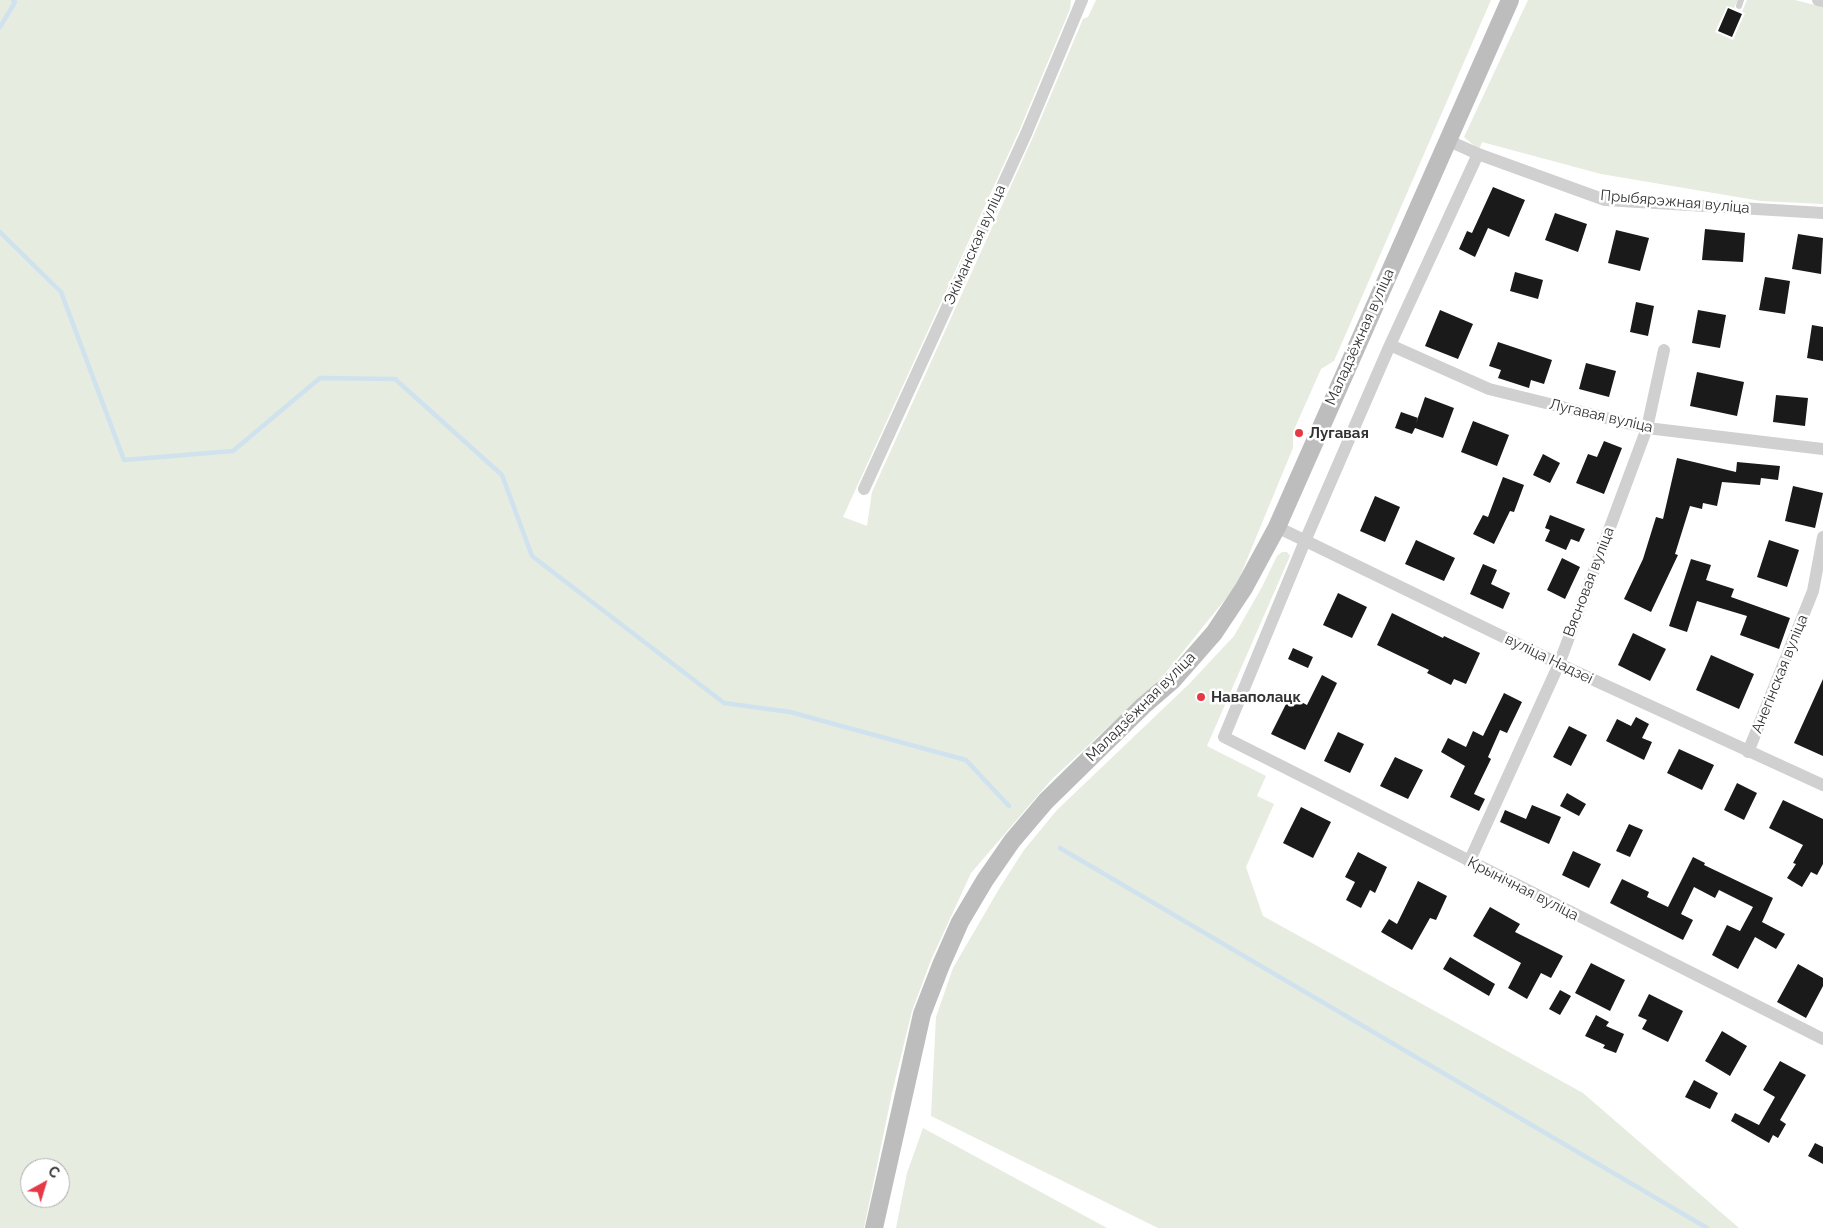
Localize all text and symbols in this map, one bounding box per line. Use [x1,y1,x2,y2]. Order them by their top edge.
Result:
street label: Экіманская вуліца [940,182,1010,308]
street label: Прыбярэжная вуліца [1600,187,1750,217]
street label: Маладзёжная вуліца [1322,266,1398,408]
street label: Лугавая вуліца [1547,395,1655,437]
place label: Лугавая [1309,424,1369,442]
marker: Лугавая [1293,427,1305,439]
street label: Вясновая вуліца [1560,525,1618,639]
street label: Анегінская вуліца [1748,612,1812,736]
street label: вуліца Надзеі [1502,630,1596,688]
street label: Маладзёжная вуліца [1082,648,1200,766]
place label: Наваполацк [1211,688,1301,706]
marker: Наваполацк [1195,691,1207,703]
street label: Крынічная вуліца [1465,853,1581,925]
north arrow [20,1158,70,1208]
text: С [45,1163,63,1181]

